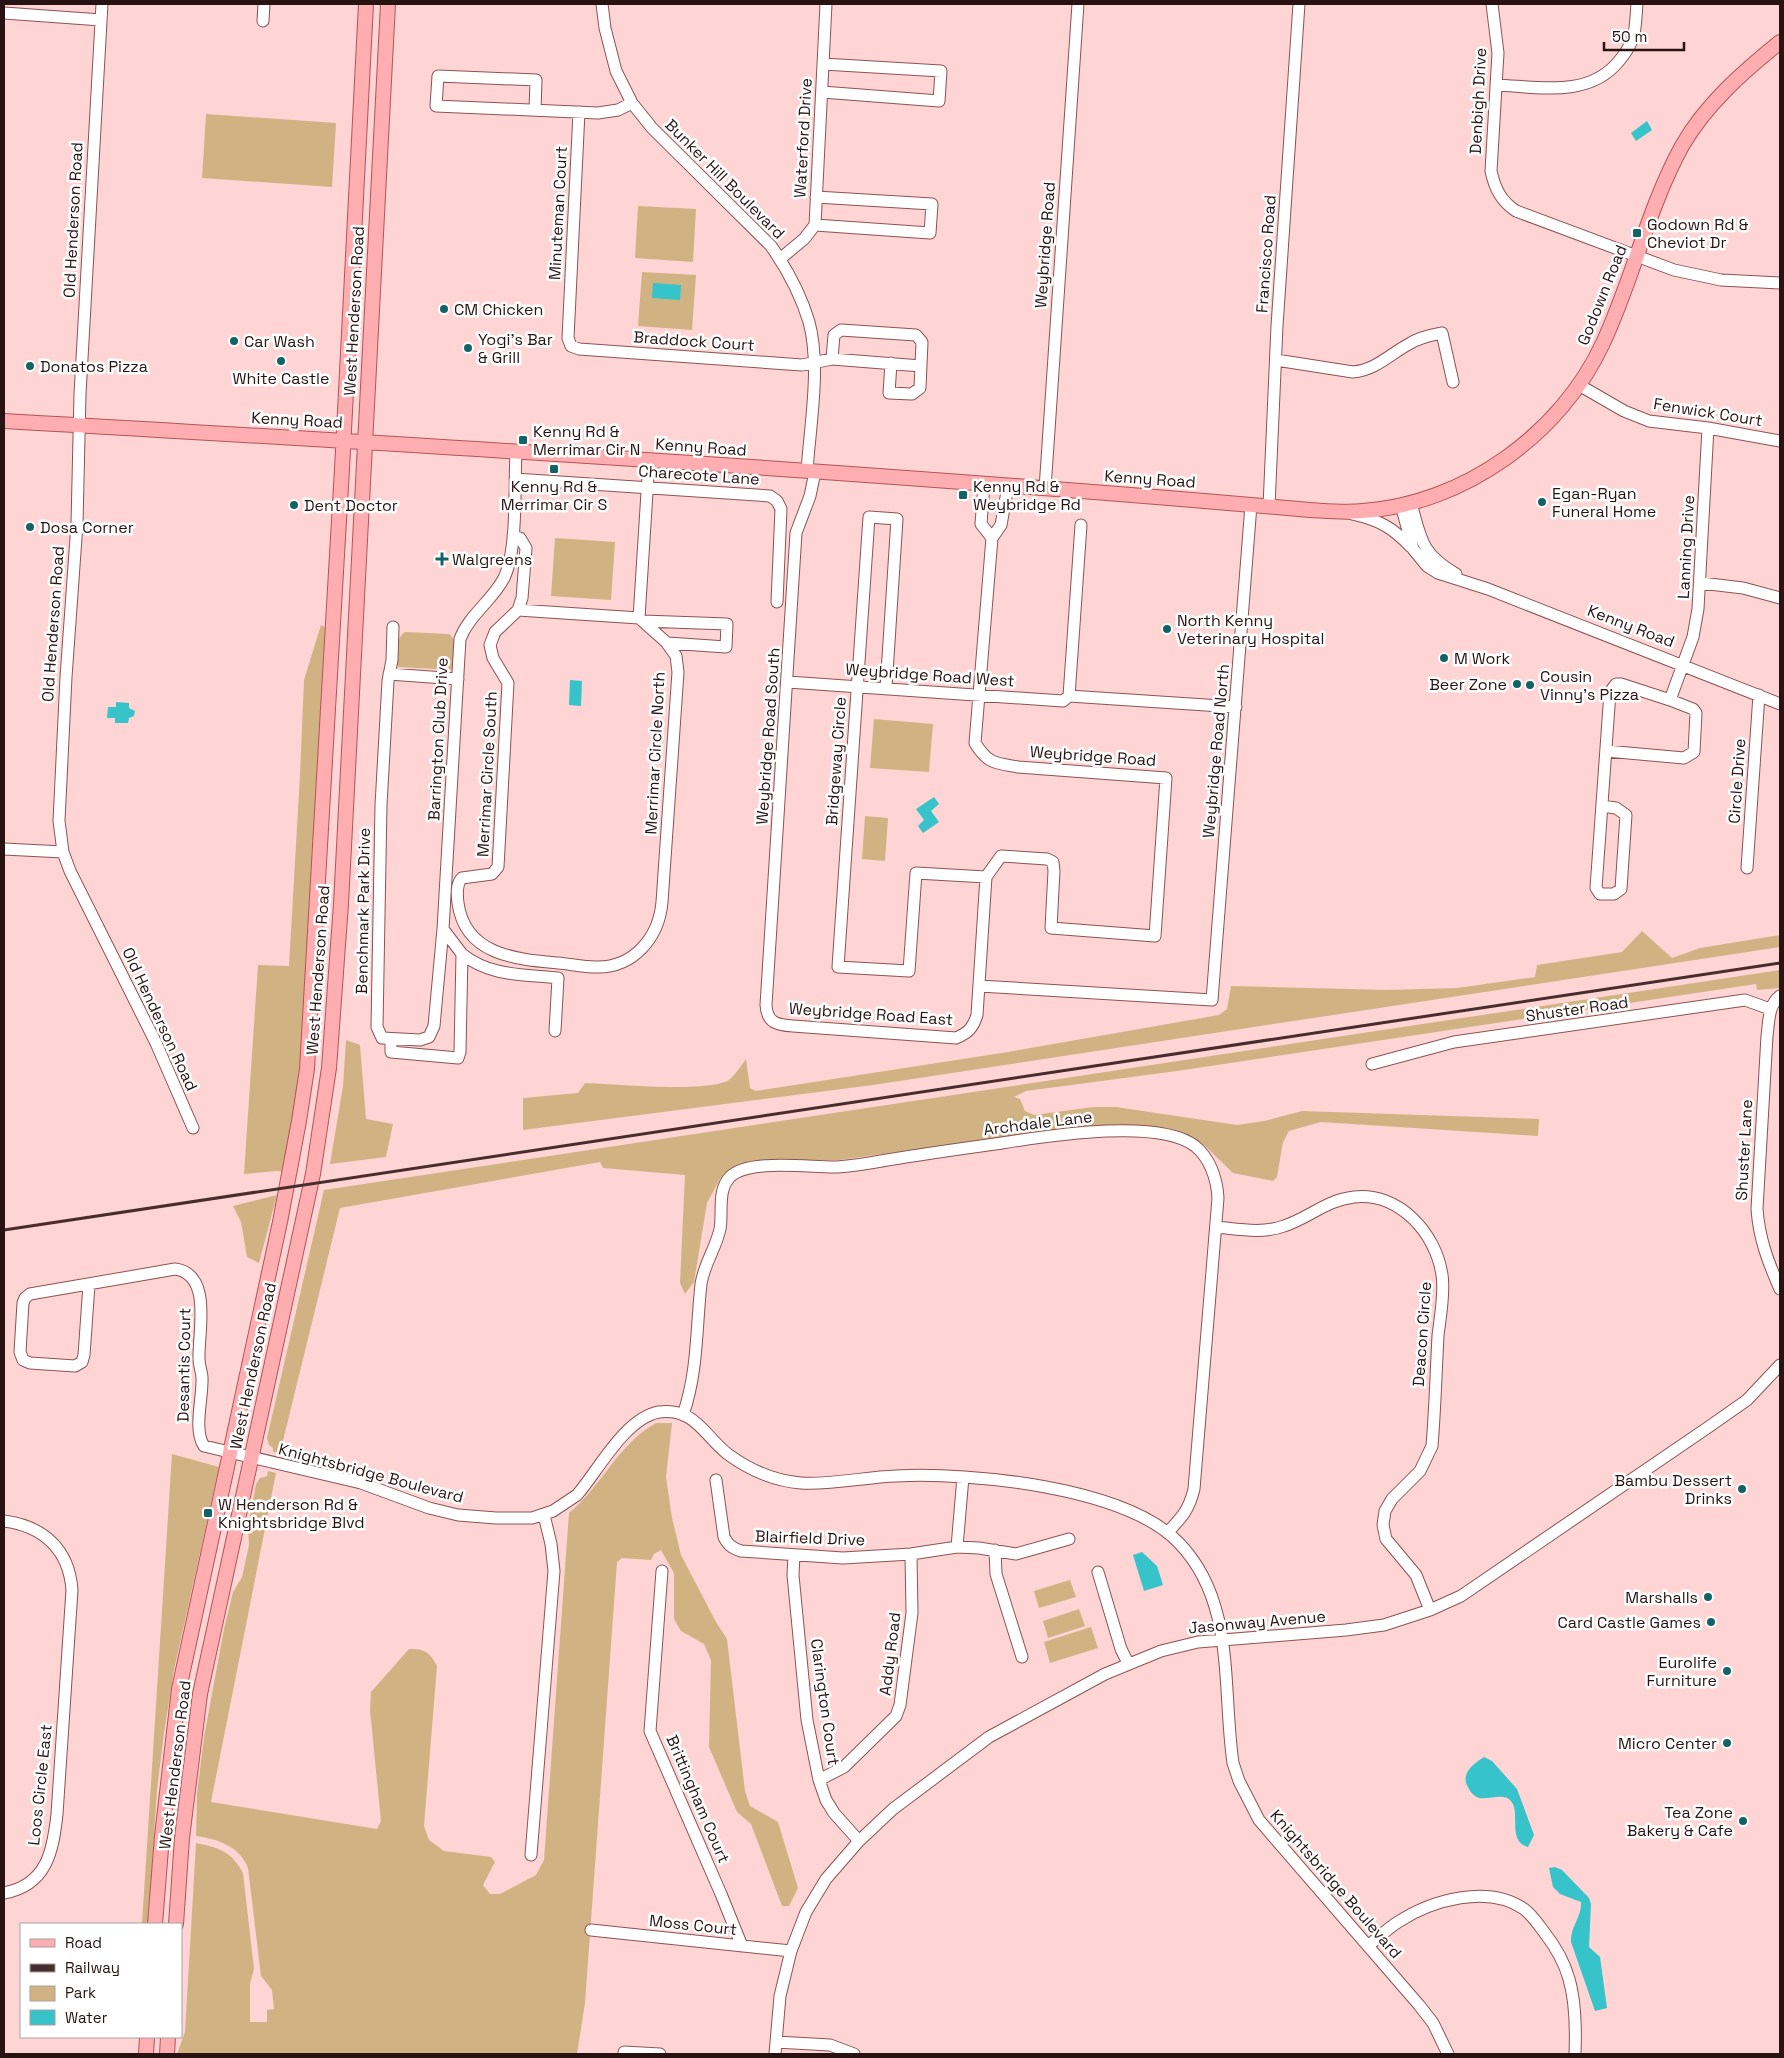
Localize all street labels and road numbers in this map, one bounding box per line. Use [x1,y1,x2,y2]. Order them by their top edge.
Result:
street label: Denbigh Drive [1465,47,1491,155]
street label: Waterford Drive [789,77,817,199]
street label: Bunker Hill Boulevard [661,115,789,243]
street label: Old Henderson Road [58,142,88,298]
street label: Minuteman Court [544,146,572,280]
street label: Weybridge Road [1030,181,1060,309]
street label: Francisco Road [1251,194,1281,314]
street label: West Henderson Road [339,226,369,396]
street label: Godown Road [1572,242,1632,348]
street label: Braddock Court [633,326,755,356]
street label: Fenwick Court [1652,393,1764,431]
street label: Kenny Road [251,407,343,433]
street label: Kenny Road [655,433,747,461]
street label: Charecote Lane [638,460,760,490]
street label: Kenny Road [1104,465,1196,493]
street label: Lanning Drive [1673,495,1699,599]
street label: Old Henderson Road [37,545,69,703]
street label: Kenny Road [1584,600,1678,652]
street label: Weybridge Road South [751,647,785,825]
street label: Barrington Club Drive [423,657,453,821]
street label: Weybridge Road West [845,659,1015,691]
street label: Weybridge Road North [1198,663,1234,839]
street label: Merrimar Circle North [640,671,670,835]
street label: Merrimar Circle South [472,691,502,857]
street label: Bridgeway Circle [821,696,851,826]
street label: Circle Drive [1724,738,1750,824]
street label: Weybridge Road [1029,741,1157,771]
street label: Benchmark Park Drive [351,827,375,995]
street label: West Henderson Road [302,885,334,1055]
street label: Old Henderson Road [118,944,202,1094]
street label: Shuster Road [1524,991,1630,1027]
street label: Weybridge Road East [788,998,954,1030]
street label: Shuster Lane [1731,1099,1757,1201]
street label: Archdale Lane [982,1106,1094,1140]
street label: West Henderson Road [225,1281,281,1451]
street label: Deacon Circle [1408,1281,1436,1387]
street label: Desantis Court [173,1308,195,1422]
street label: Knightsbridge Boulevard [276,1438,466,1508]
street label: Blairfield Drive [754,1526,866,1550]
street label: Jasonway Avenue [1187,1606,1327,1638]
street label: Addy Road [874,1611,906,1697]
street label: Clarington Court [806,1637,844,1767]
street label: West Henderson Road [154,1679,196,1851]
street label: Loos Circle East [23,1723,57,1847]
street label: Brittingham Court [662,1732,734,1866]
street label: Knightsbridge Boulevard [1266,1805,1406,1963]
street label: Moss Court [648,1910,738,1940]

